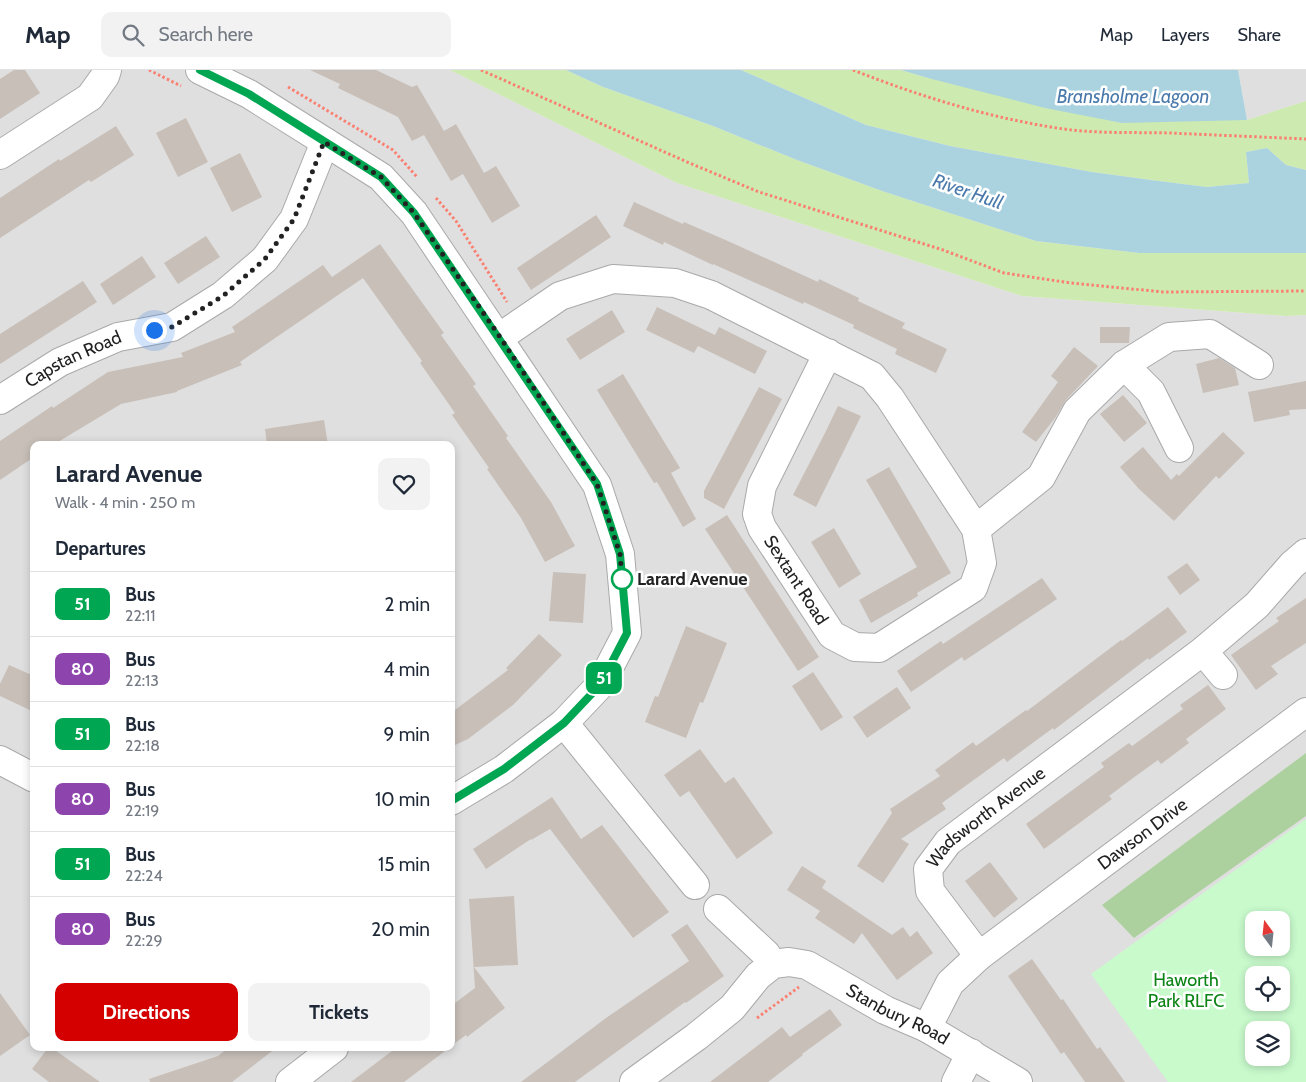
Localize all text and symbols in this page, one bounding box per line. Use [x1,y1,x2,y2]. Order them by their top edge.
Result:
search box [101,12,451,57]
text: Map [25,20,71,49]
icon: search [119,21,147,49]
text: Search here [159,23,253,46]
text: Map [1100,24,1133,46]
text: Layers [1161,24,1210,46]
text: Share [1238,24,1281,46]
water label: Bransholme Lagoon [1057,85,1209,108]
water label: River Hull [930,169,1006,214]
your location [142,318,167,343]
street label: Capstan Road [21,326,125,392]
button: heart [378,458,430,510]
text: Larard Avenue [55,459,202,488]
text: Walk · 4 min · 250 m [55,493,195,512]
street label: Sextant Road [759,531,833,629]
text: Departures [55,537,146,560]
marker: Larard Avenue [611,568,633,590]
place label: Larard Avenue [637,568,748,590]
text: Bus [125,583,155,606]
text: 51 [74,593,91,615]
text: 2 min [384,593,430,616]
text: 22:11 [125,606,156,625]
text: Bus [125,648,155,671]
text: 80 [71,658,94,680]
text: 4 min [383,658,430,681]
line badge: 51 [582,662,626,694]
text: 51 [596,667,612,689]
text: 22:13 [125,671,159,690]
text: Bus [125,713,155,736]
text: 51 [74,723,91,745]
text: 9 min [384,723,430,746]
text: 22:18 [125,736,160,755]
street label: Wadsworth Avenue [922,762,1050,872]
text: Bus [125,778,155,801]
text: 80 [71,788,94,810]
text: 10 min [375,788,430,811]
street label: Dawson Drive [1093,793,1192,875]
text: 22:19 [125,801,159,820]
text: Bus [125,843,155,866]
text: 51 [74,853,91,875]
text: 15 min [378,853,430,876]
text: 22:24 [125,866,163,885]
text: Bus [125,908,155,931]
north arrow [1245,911,1290,956]
map controls [1245,911,1290,1066]
text: 80 [71,918,94,940]
text: 20 min [371,918,430,941]
text: 22:29 [125,931,163,950]
button: locate [1245,966,1290,1011]
park label: Haworth Park RLFC [1148,969,1224,1012]
street label: Stanbury Road [842,979,953,1050]
button: Directions [55,983,238,1041]
button: Tickets [248,983,430,1041]
button: layers [1245,1021,1290,1066]

